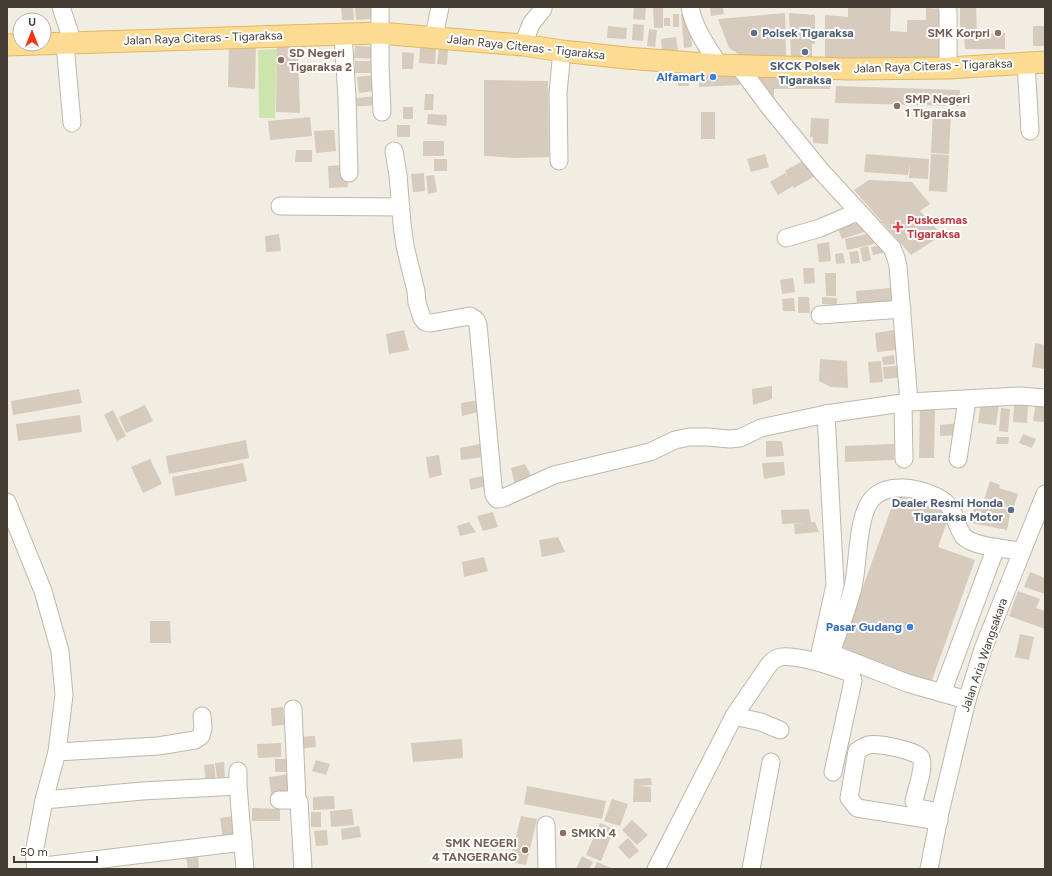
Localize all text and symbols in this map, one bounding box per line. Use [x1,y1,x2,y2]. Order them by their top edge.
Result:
north arrow [12,12,52,52]
text: U [28,16,36,29]
place label: Polsek Tigaraksa [762,26,854,40]
place label: SMK Korpri [928,26,990,40]
street label: Jalan Raya Citeras - Tigaraksa [123,28,283,48]
marker: Polsek Tigaraksa [749,28,759,38]
marker: SMK Korpri [993,28,1003,38]
street label: Jalan Raya Citeras - Tigaraksa [446,32,606,62]
place label: SD Negeri Tigaraksa 2 [289,46,352,74]
marker: SKCK Polsek Tigaraksa [800,47,810,57]
marker: SD Negeri Tigaraksa 2 [276,55,286,65]
street label: Jalan Raya Citeras - Tigaraksa [853,56,1013,76]
place label: SKCK Polsek Tigaraksa [770,59,841,87]
place label: Alfamart [656,70,705,84]
marker: Alfamart [708,72,718,82]
place label: SMP Negeri 1 Tigaraksa [905,92,970,120]
marker: SMP Negeri 1 Tigaraksa [892,101,902,111]
place label: Puskesmas Tigaraksa [907,213,968,241]
marker: Puskesmas Tigaraksa [892,221,904,233]
place label: Dealer Resmi Honda Tigaraksa Motor [892,496,1003,524]
marker: Dealer Resmi Honda Tigaraksa Motor [1006,505,1016,515]
street label: Jalan Aria Wangsakara [958,596,1010,714]
place label: Pasar Gudang [826,620,902,634]
marker: Pasar Gudang [905,622,915,632]
place label: SMKN 4 [571,826,617,840]
marker: SMKN 4 [558,828,568,838]
place label: SMK NEGERI 4 TANGERANG [432,836,517,864]
scale bar [14,838,97,864]
text: 50 m [20,845,48,859]
marker: SMK NEGERI 4 TANGERANG [520,845,530,855]

